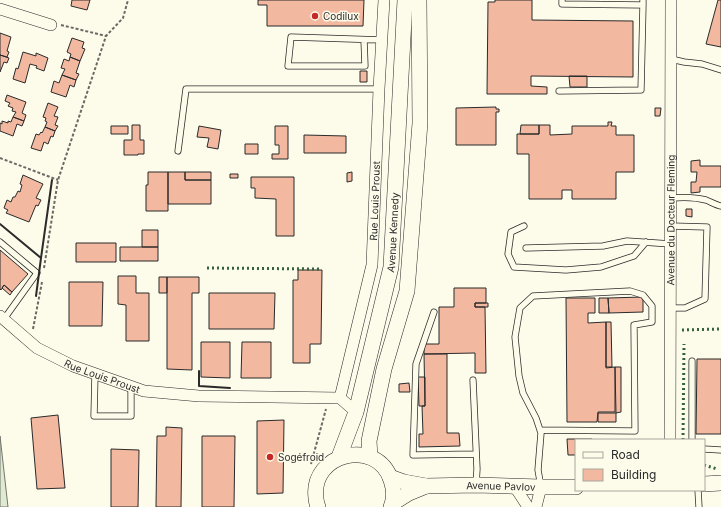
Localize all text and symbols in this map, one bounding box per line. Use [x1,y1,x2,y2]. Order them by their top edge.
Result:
place label: Codilux [323,10,359,22]
marker: Codilux [310,11,320,21]
street label: Avenue du Docteur Fleming [664,155,677,285]
street label: Rue Louis Proust [367,160,382,241]
street label: Avenue Kennedy [384,192,401,273]
street label: Rue Louis Proust [62,357,142,395]
legend [575,439,705,491]
text: Road [611,447,640,462]
place label: Sogéfroid [278,451,324,463]
marker: Sogéfroid [265,452,275,462]
text: Building [611,467,656,482]
street label: Avenue Pavlov [466,479,536,493]

